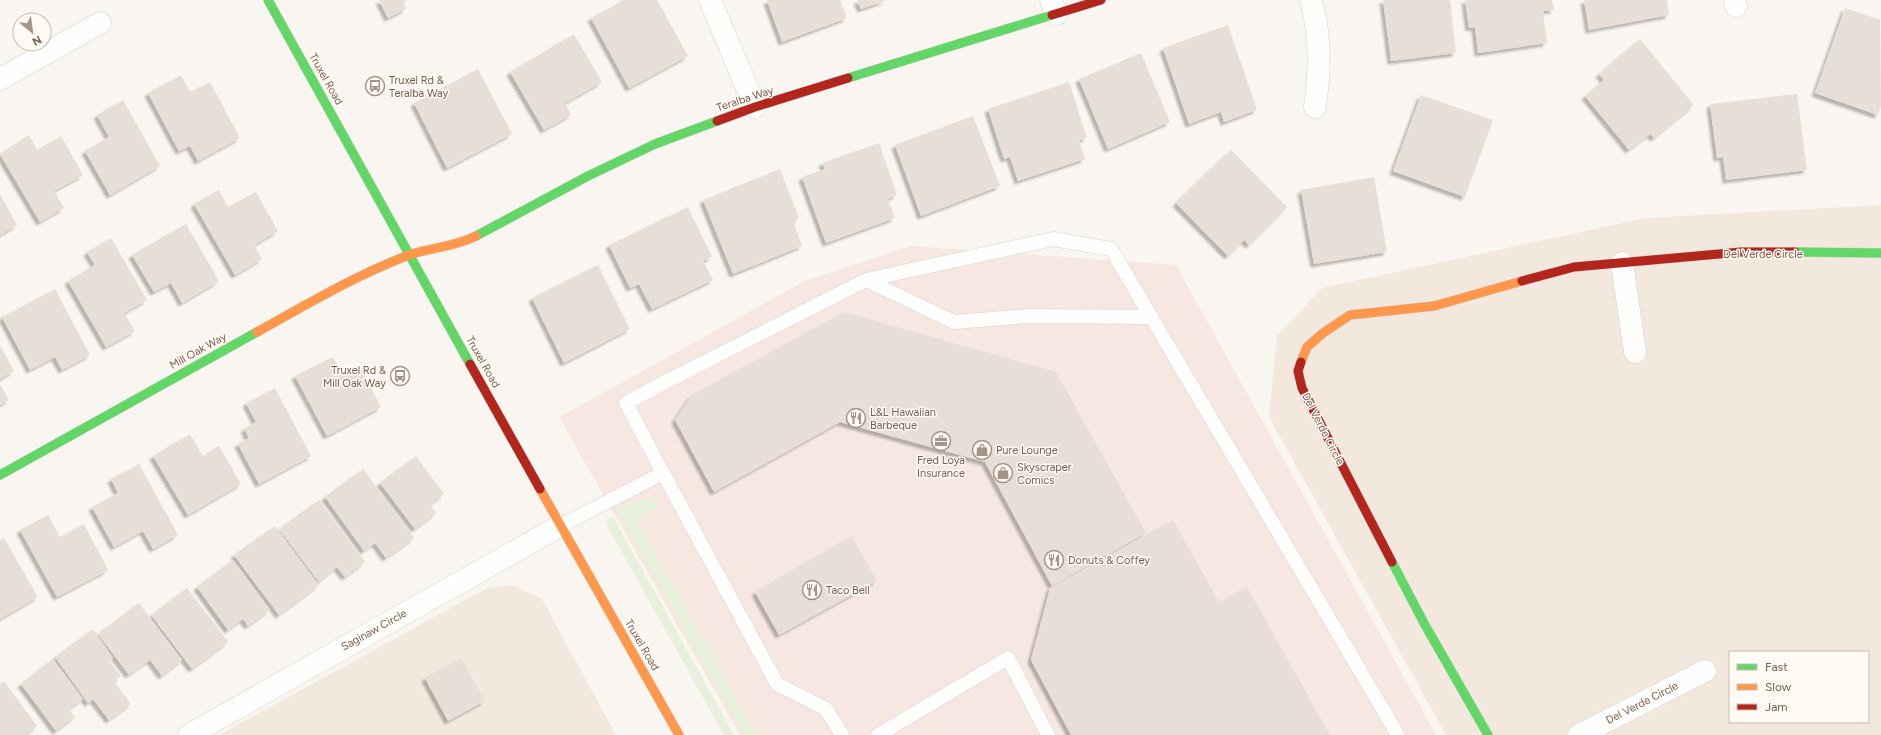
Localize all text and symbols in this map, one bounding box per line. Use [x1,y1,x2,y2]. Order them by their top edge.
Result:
north arrow [12,12,52,52]
text: N [30,33,43,48]
street label: Truxel Road [306,51,346,107]
place label: Truxel Rd & Teralba Way [389,74,449,100]
bus stop icon: Truxel Rd & Teralba Way [364,75,386,97]
street label: Teralba Way [715,84,775,114]
street label: Del Verde Circle [1723,248,1803,261]
street label: Mill Oak Way [167,330,229,372]
street label: Truxel Road [463,334,503,390]
place label: Truxel Rd & Mill Oak Way [323,364,386,390]
bus stop icon: Truxel Rd & Mill Oak Way [389,365,411,387]
street label: Del Verde Circle [1299,391,1347,467]
place label: L&L Hawaiian Barbeque [870,406,936,432]
restaurant icon: L&L Hawaiian Barbeque [845,407,867,429]
office icon: Fred Loya Insurance [930,430,952,452]
shop icon: Pure Lounge [971,439,993,461]
place label: Pure Lounge [996,444,1058,457]
place label: Fred Loya Insurance [917,454,965,480]
place label: Skyscraper Comics [1017,461,1072,487]
shop icon: Skyscraper Comics [992,462,1014,484]
restaurant icon: Donuts & Coffey [1043,549,1065,571]
place label: Donuts & Coffey [1068,554,1150,567]
restaurant icon: Taco Bell [801,579,823,601]
place label: Taco Bell [826,584,870,597]
street label: Saginaw Circle [339,607,409,653]
street label: Truxel Road [622,617,662,673]
legend [1729,651,1869,723]
text: Fast [1765,660,1788,674]
street label: Del Verde Circle [1604,679,1680,727]
text: Slow [1765,680,1792,694]
text: Jam [1765,700,1788,714]

